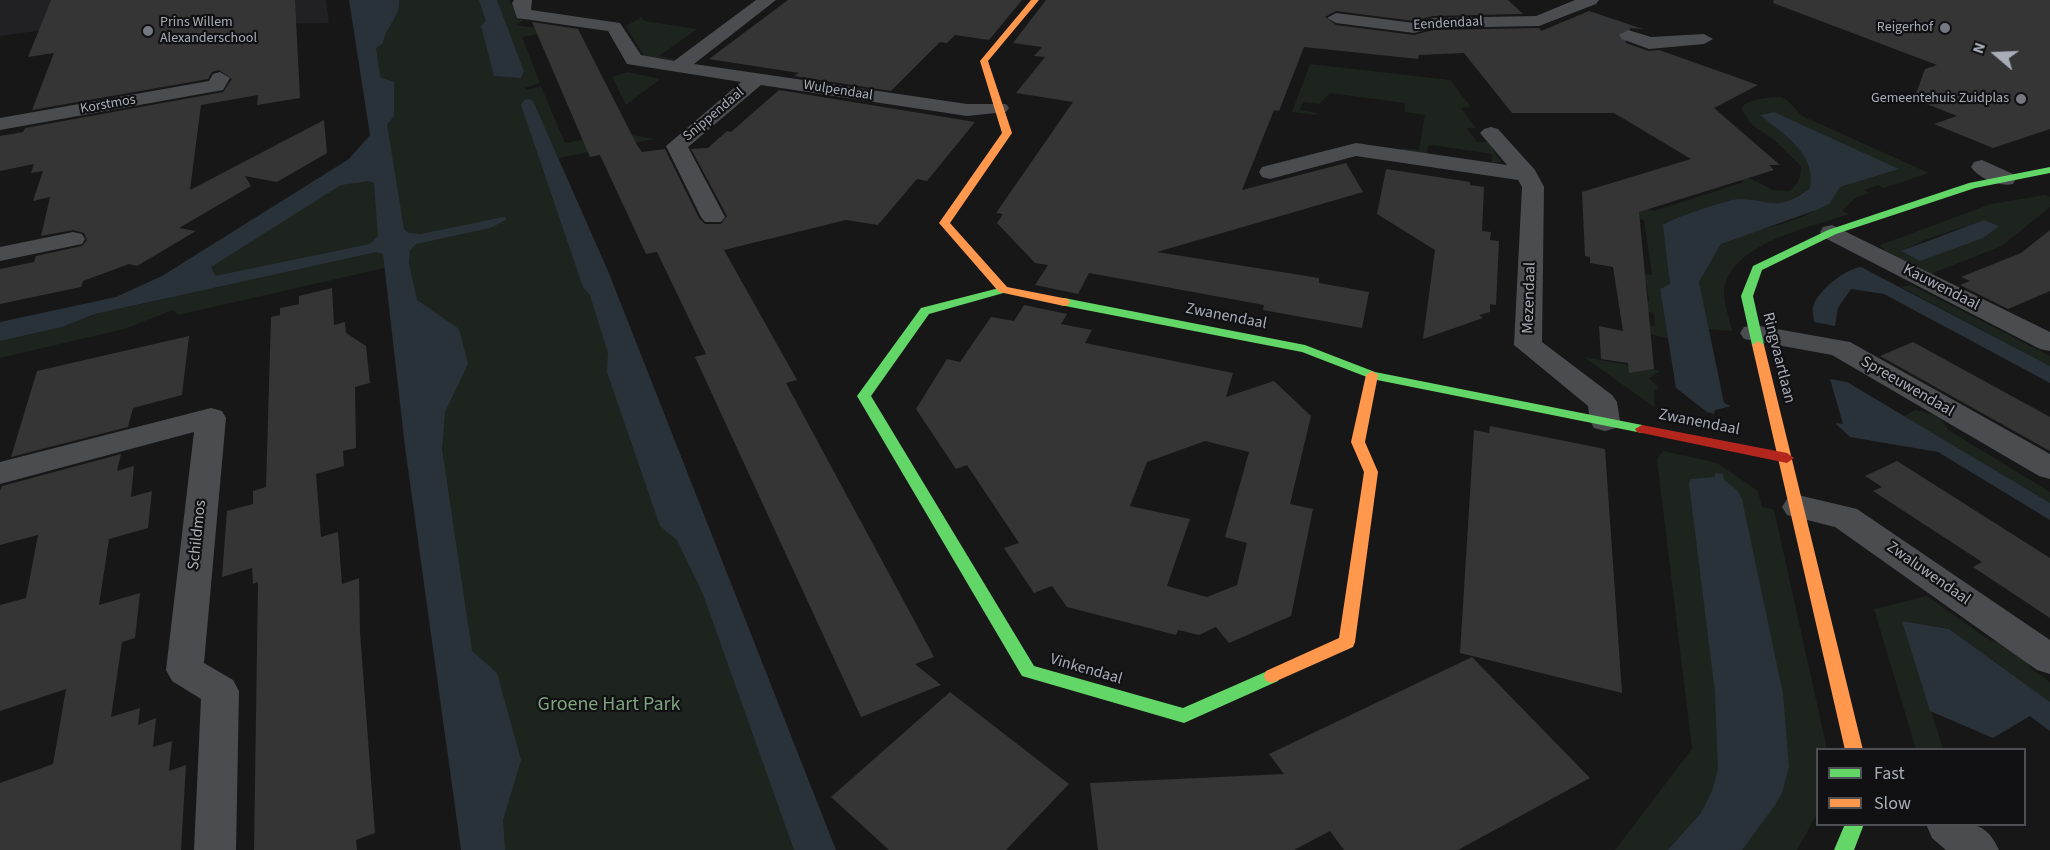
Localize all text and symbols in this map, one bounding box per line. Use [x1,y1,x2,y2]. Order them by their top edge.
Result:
street label: Eendendaal [1413,14,1483,34]
place label: Prins Willem Alexanderschool [160,15,257,48]
place label: Reigerhof [1877,20,1933,36]
marker: Reigerhof [1938,21,1952,35]
marker: Prins Willem Alexanderschool [141,24,155,38]
north arrow [1966,24,2026,84]
text: N [1967,40,1991,57]
street label: Wulpendaal [802,77,874,105]
street label: Snippendaal [680,85,748,145]
place label: Gemeentehuis Zuidplas [1871,91,2009,107]
street label: Korstmos [79,92,137,118]
marker: Gemeentehuis Zuidplas [2014,92,2028,106]
street label: Kauwendaal [1900,261,1982,315]
street label: Mezendaal [1519,262,1541,334]
street label: Zwanendaal [1184,300,1268,334]
street label: Ringvaartlaan [1757,311,1799,405]
street label: Spreeuwendaal [1857,353,1957,421]
street label: Zwanendaal [1657,406,1741,440]
street label: Schildmos [185,499,211,571]
street label: Zwaluwendaal [1882,538,1974,610]
street label: Vinkendaal [1048,651,1124,689]
park label: Groene Hart Park [538,694,680,718]
legend [1816,748,2026,826]
text: Fast [1874,761,1905,786]
text: Slow [1874,791,1911,816]

